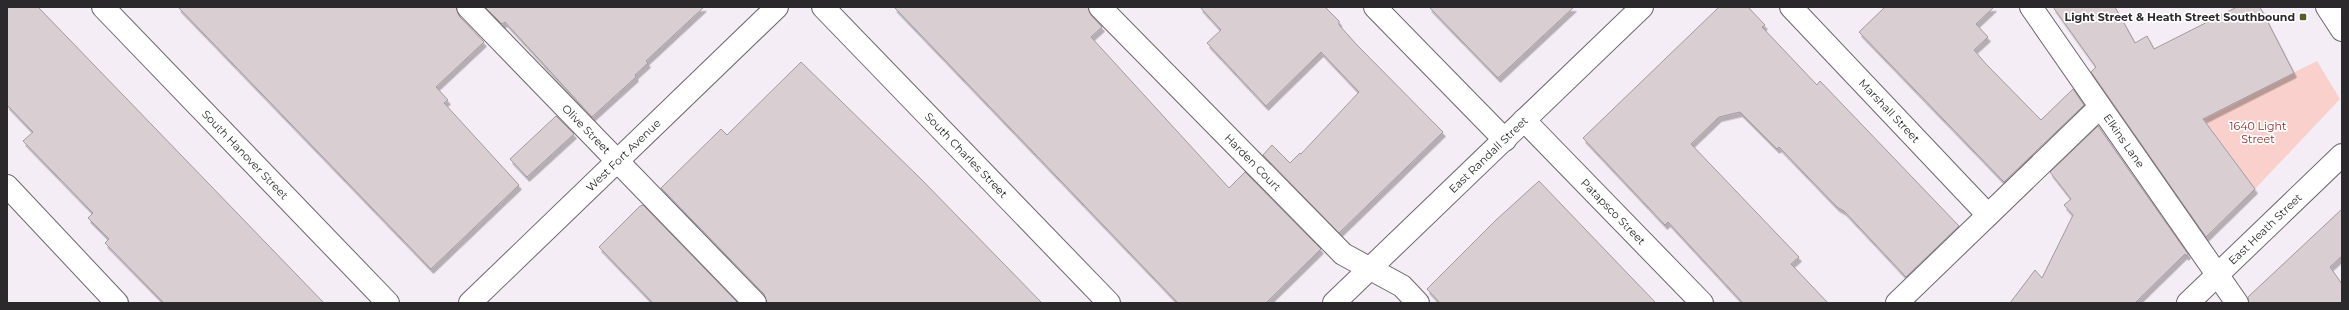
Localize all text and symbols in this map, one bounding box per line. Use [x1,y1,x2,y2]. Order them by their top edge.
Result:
place label: Light Street & Heath Street Southbound [2065,10,2295,24]
marker: Light Street & Heath Street Southbound [2298,12,2308,22]
street label: Marshall Street [1856,76,1923,146]
street label: Olive Street [559,101,614,157]
street label: South Hanover Street [199,107,292,203]
street label: South Charles Street [922,110,1011,201]
street label: Elkins Lane [2100,111,2148,171]
street label: East Randall Street [1446,113,1531,196]
street label: West Fort Avenue [583,116,664,194]
park label: 1640 Light Street [2230,119,2287,146]
street label: Harden Court [1222,131,1285,194]
street label: Patapsco Street [1578,176,1649,248]
street label: East Heath Street [2225,190,2305,267]

